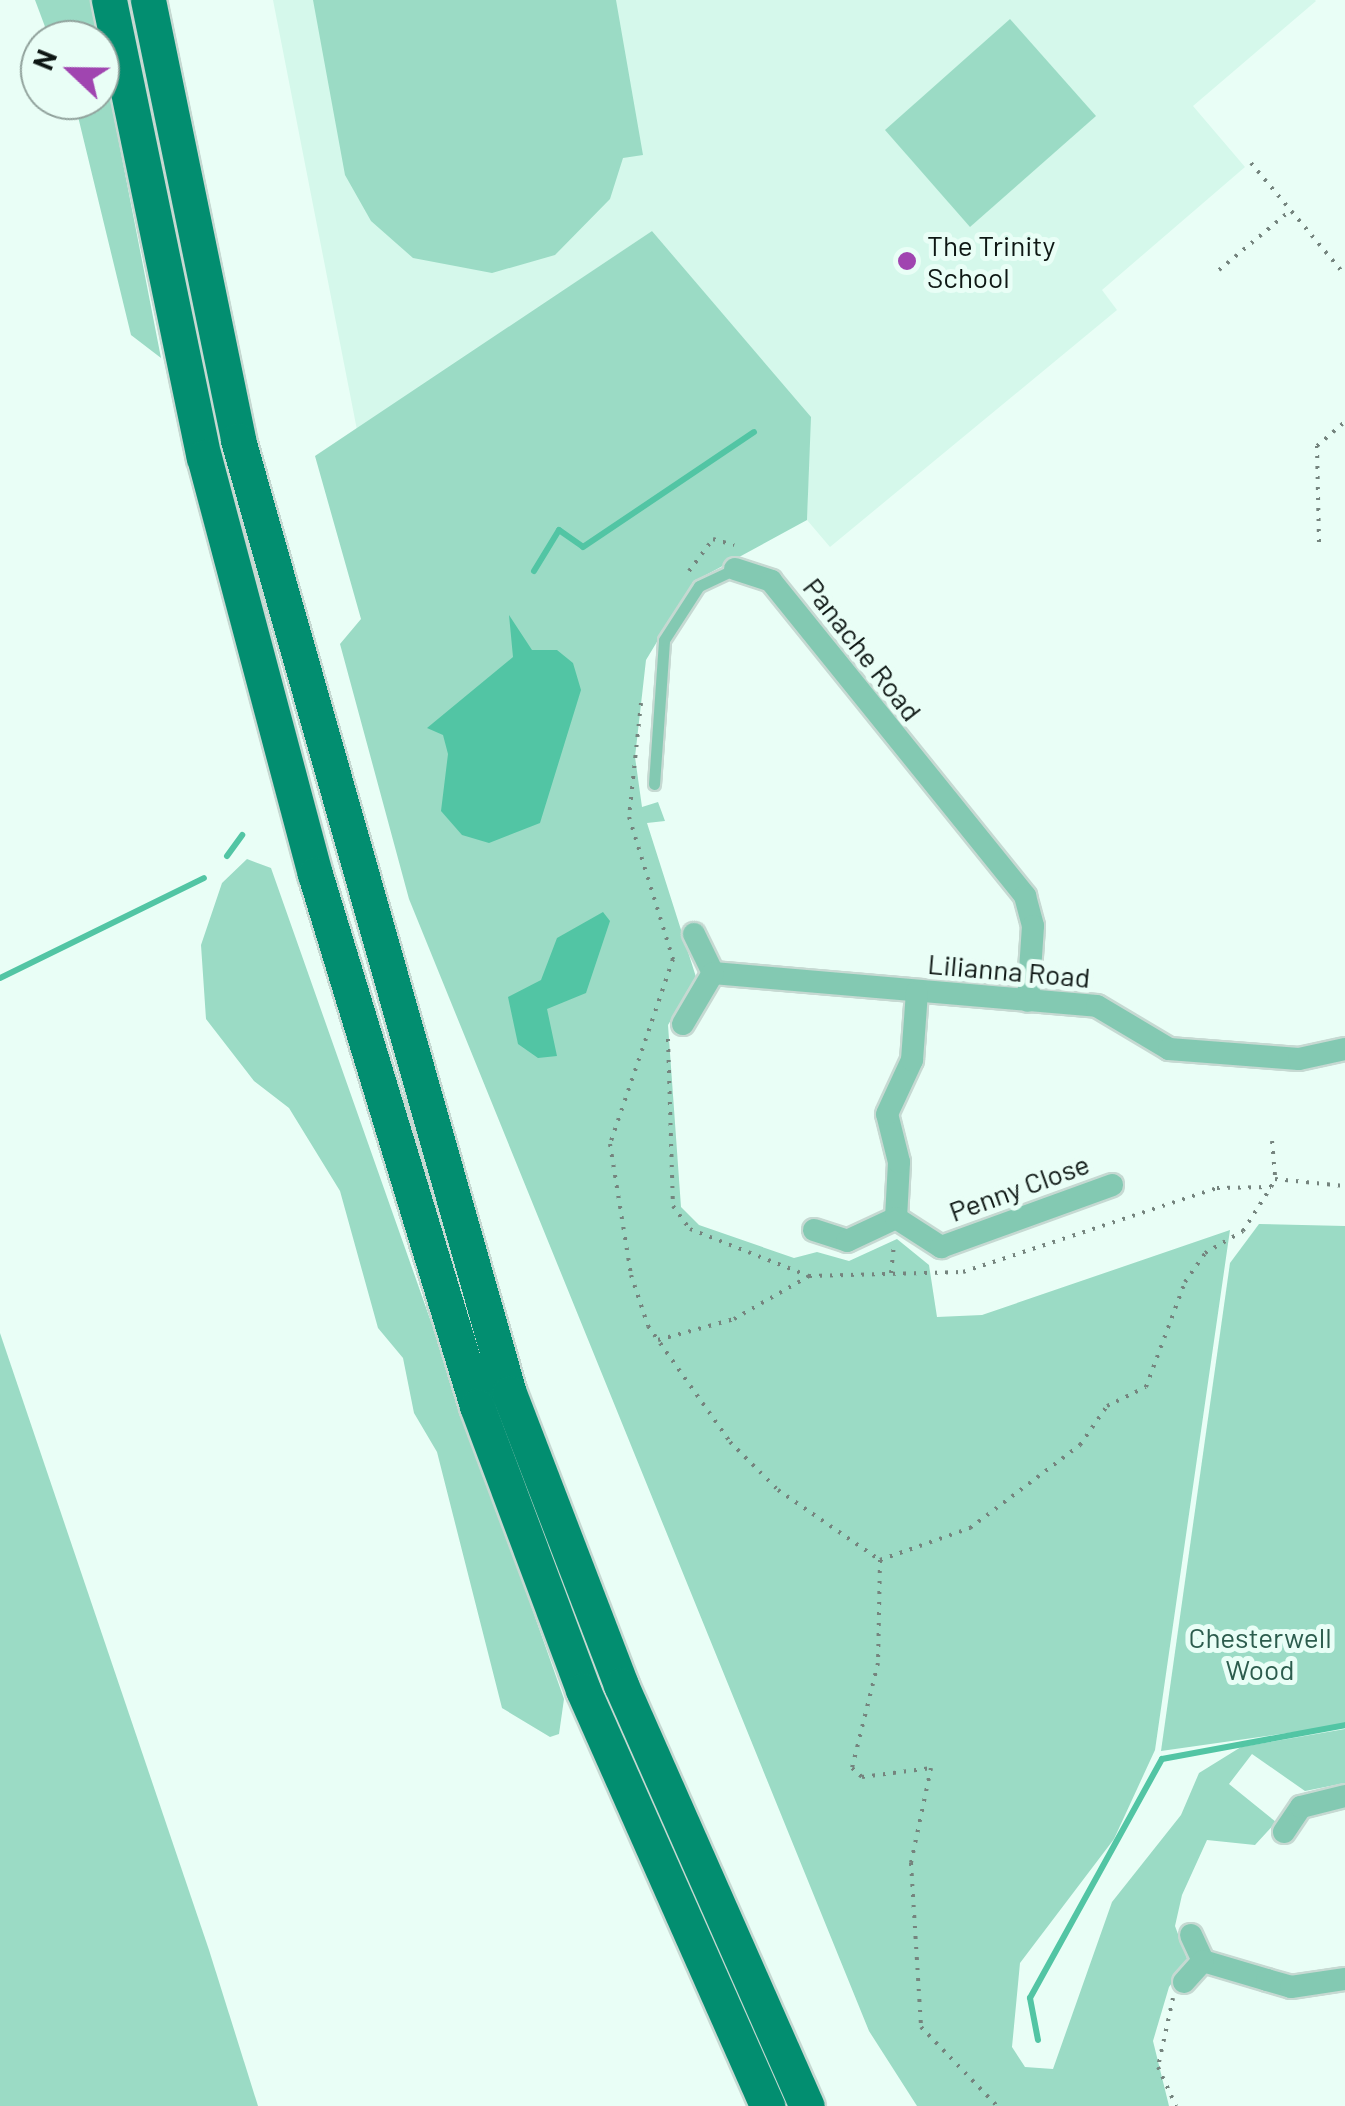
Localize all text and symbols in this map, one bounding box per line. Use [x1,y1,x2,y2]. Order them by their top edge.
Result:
north arrow [20,20,120,120]
text: N [25,45,63,75]
place label: The Trinity School [927,228,1055,294]
marker: The Trinity School [896,250,918,272]
street label: Panache Road [797,571,929,727]
street label: Lilianna Road [926,946,1092,994]
street label: Penny Close [944,1146,1094,1228]
park label: Chesterwell Wood [1188,1620,1332,1686]

